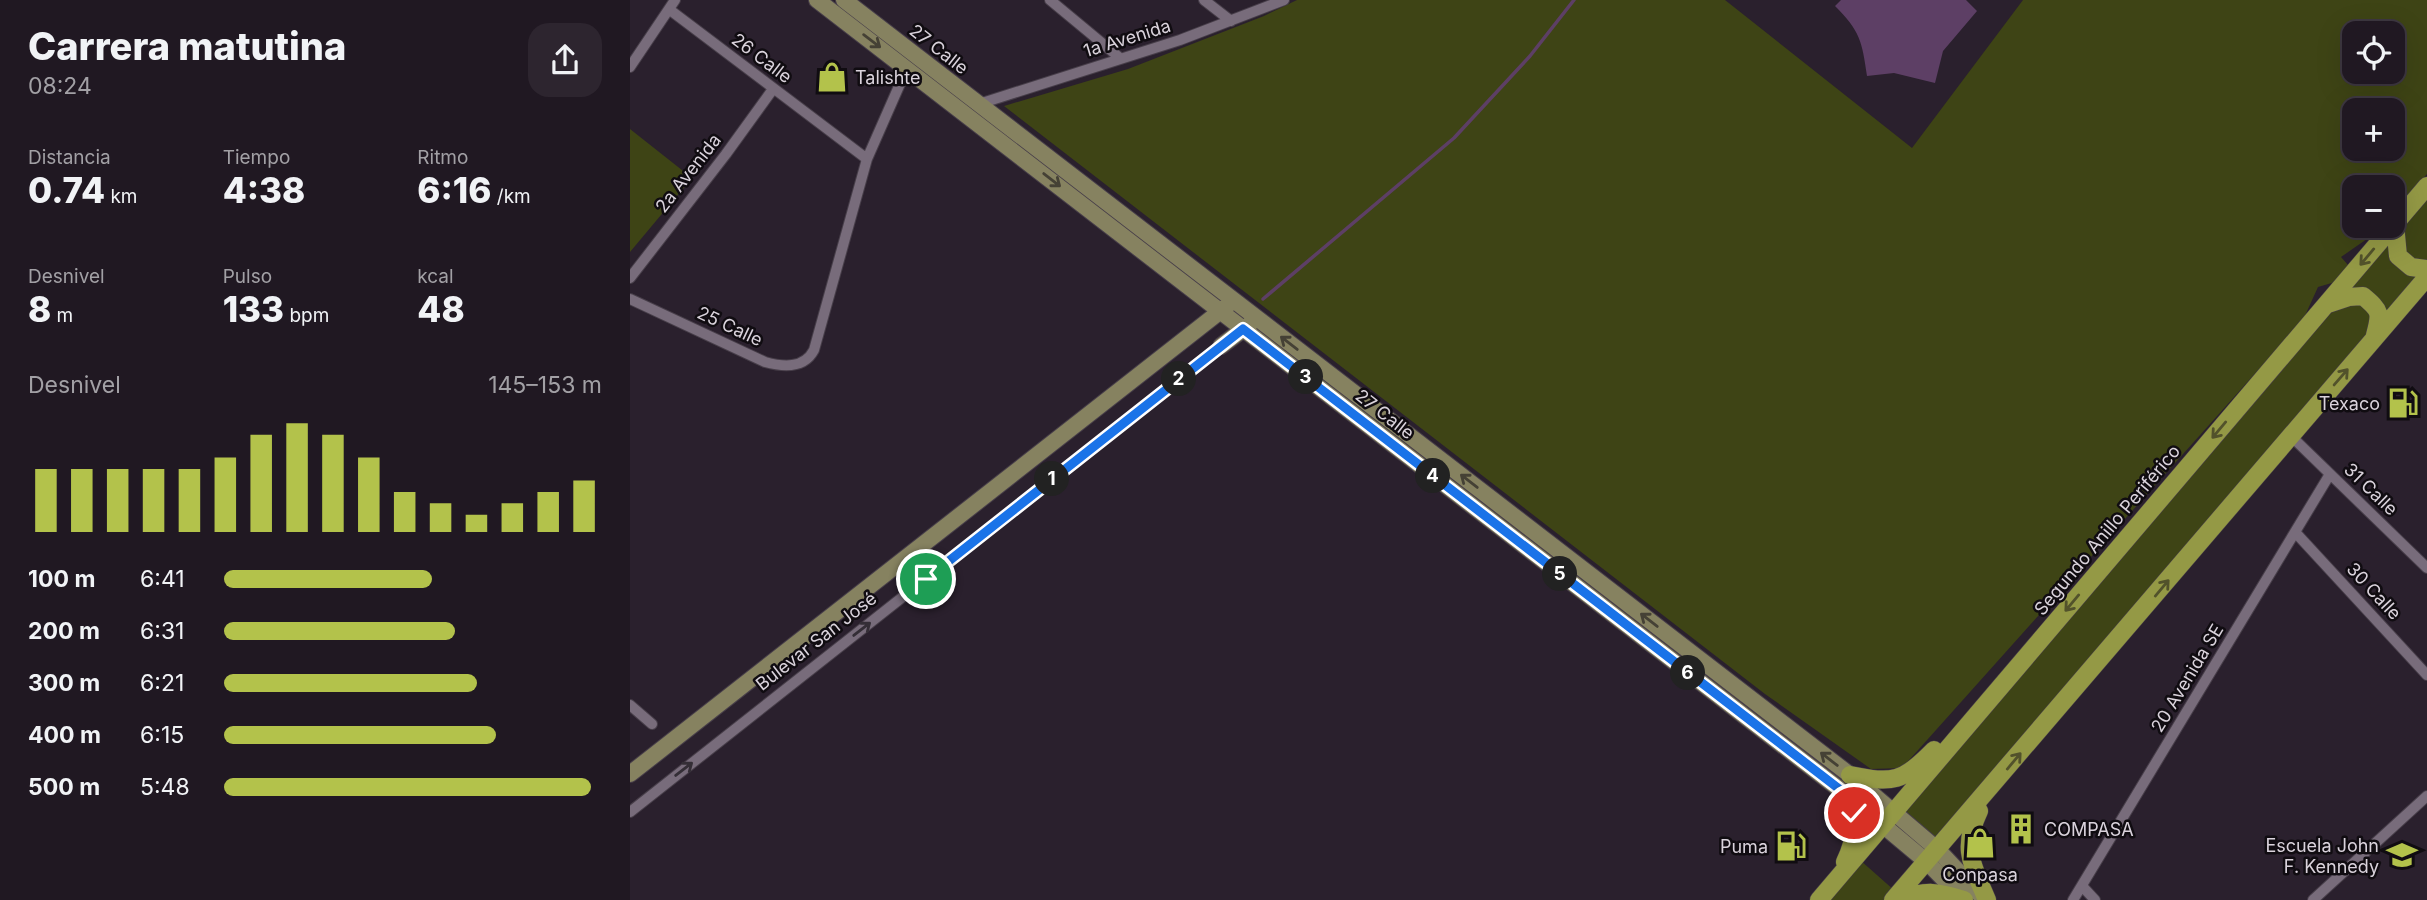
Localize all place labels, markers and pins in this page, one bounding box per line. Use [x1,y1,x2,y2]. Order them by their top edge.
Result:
shop icon: Talishte [815,60,849,94]
place label: Talishte [855,67,920,88]
pin: 3 [1288,360,1324,394]
pin: 2 [1162,362,1196,396]
fuel station icon: Texaco [2386,386,2420,420]
place label: Texaco [2319,393,2380,414]
pin: 4 [1416,458,1450,494]
pin: 1 [1034,462,1070,496]
pin [896,549,956,609]
pin: 5 [1542,556,1578,592]
pin: 6 [1670,656,1706,690]
pin [1824,783,1884,843]
building icon: COMPASA [2004,812,2038,846]
place label: COMPASA [2044,819,2134,840]
shop icon: Conpasa [1963,826,1997,860]
fuel station icon: Puma [1774,829,1808,863]
place label: Escuela John F. Kennedy [2265,835,2379,877]
place label: Puma [1720,836,1768,857]
school or university icon: Escuela John F. Kennedy [2385,838,2419,872]
place label: Conpasa [1942,864,2018,885]

